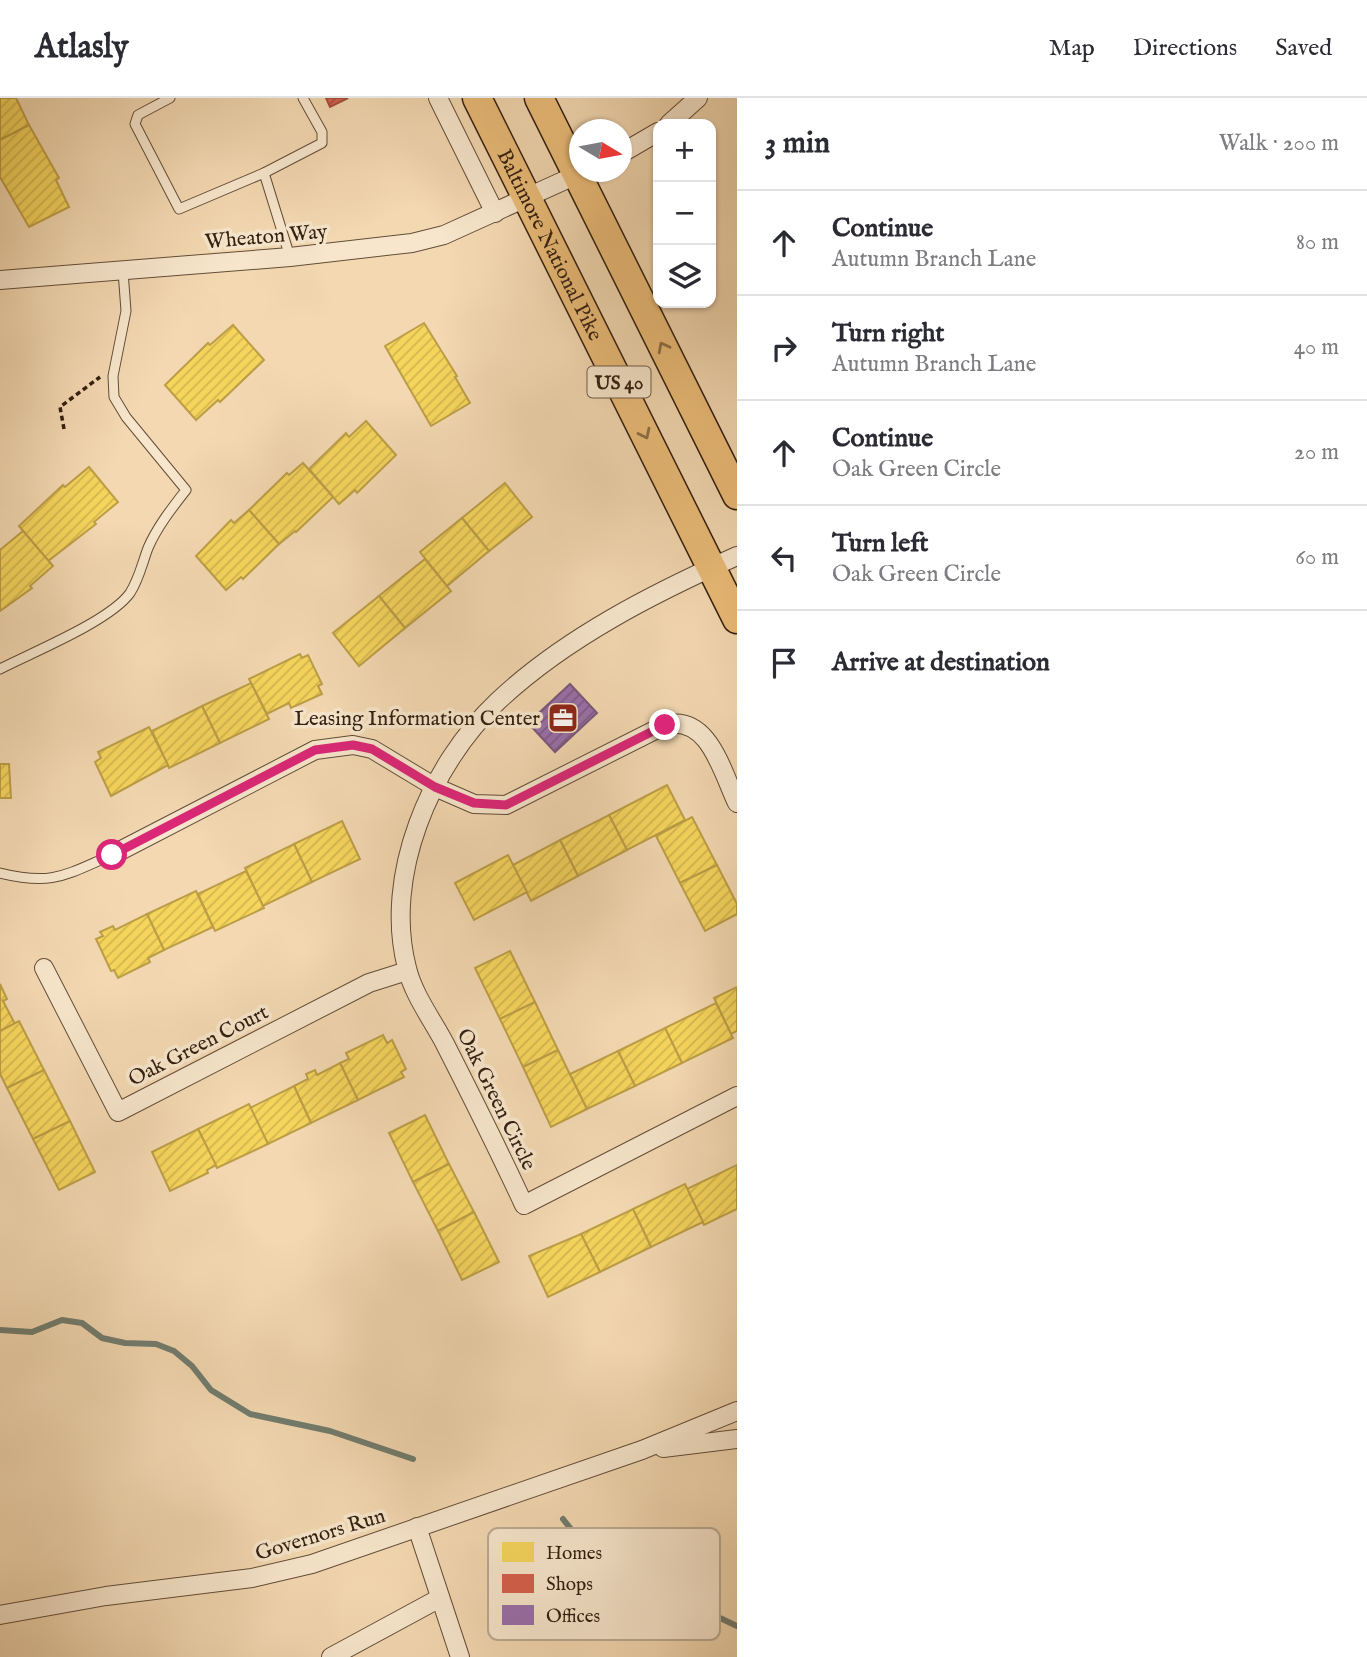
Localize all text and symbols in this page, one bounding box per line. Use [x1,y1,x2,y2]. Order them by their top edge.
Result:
text: Atlasly [35,27,128,69]
text: Map [1049,33,1095,64]
text: Directions [1133,33,1237,64]
text: Saved [1275,33,1332,64]
north arrow [569,119,632,182]
map controls [653,119,716,308]
button: + [653,119,716,182]
text: 3 min [765,125,830,163]
text: Walk · 200 m [1219,129,1339,158]
street label: Baltimore National Pike [490,145,608,346]
button: − [653,182,716,245]
text: Continue [832,212,933,245]
street label: Wheaton Way [204,219,329,256]
icon: ahead [765,224,803,262]
text: 80 m [1296,228,1339,257]
button: layers [653,245,716,308]
text: Autumn Branch Lane [832,245,1036,274]
text: Turn right [832,317,945,350]
icon: right [765,329,803,367]
text: 40 m [1294,333,1339,362]
one-way arrow [657,342,671,354]
text: Autumn Branch Lane [832,350,1036,379]
road number: US 40 [588,366,650,398]
text: Continue [832,422,933,455]
one-way arrow [637,427,651,439]
icon: ahead [765,434,803,472]
text: 20 m [1294,438,1339,467]
text: Oak Green Circle [832,455,1001,484]
text: Turn left [832,527,929,560]
icon: left [765,539,803,577]
text: 60 m [1295,543,1339,572]
text: Oak Green Circle [832,560,1001,589]
icon: arrive [765,644,803,682]
text: Arrive at destination [832,646,1050,679]
office icon: Leasing Information Center [546,701,580,735]
place label: Leasing Information Center [294,706,540,733]
route end [649,709,680,740]
route start [96,839,127,870]
street label: Oak Green Court [124,999,273,1093]
street label: Oak Green Circle [450,1024,542,1175]
street label: Governors Run [252,1503,389,1568]
legend [488,1528,720,1640]
text: Homes [546,1542,602,1566]
text: Shops [546,1573,593,1597]
text: Offices [546,1605,600,1629]

